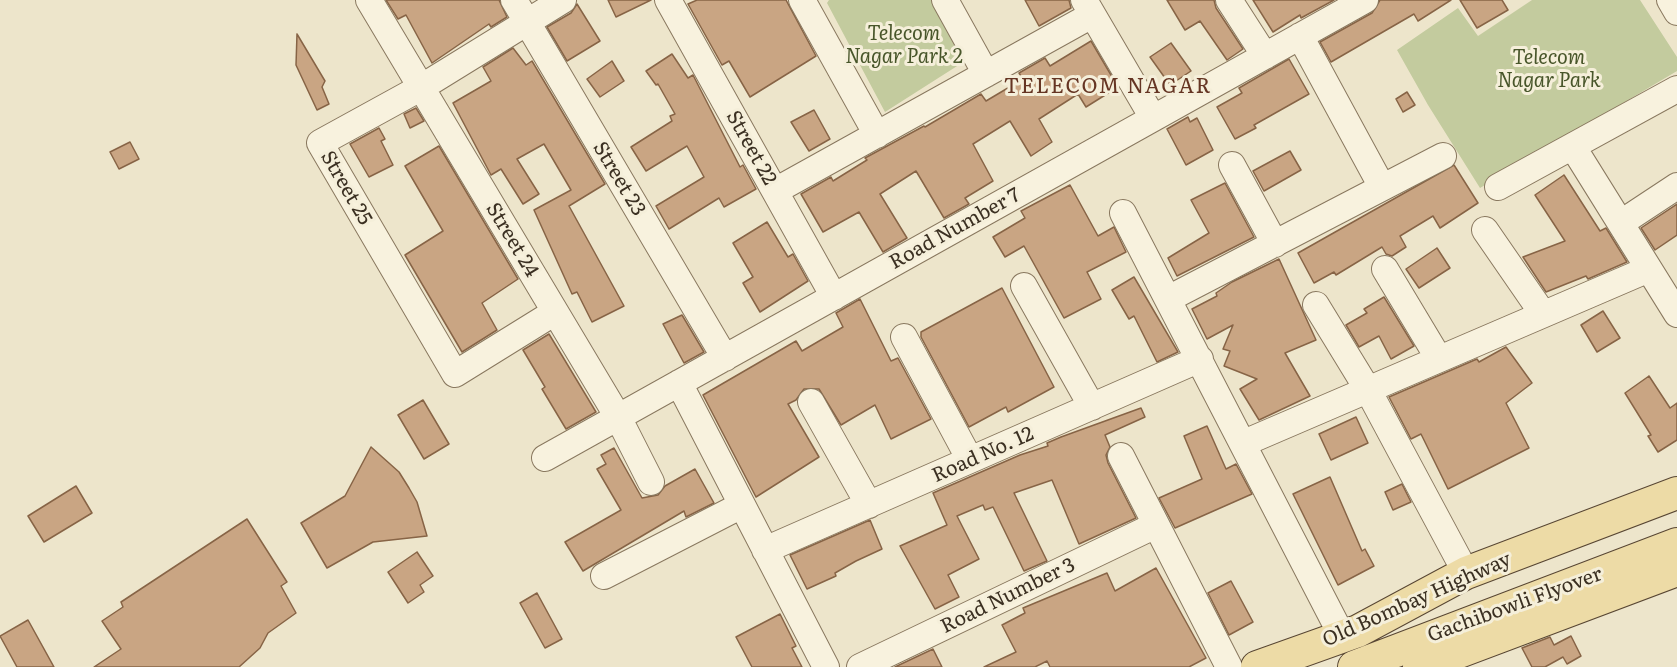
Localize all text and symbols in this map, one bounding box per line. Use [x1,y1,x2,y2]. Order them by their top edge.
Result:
park label: Telecom Nagar Park 2 [845,22,963,69]
park label: Telecom Nagar Park [1497,46,1601,93]
district label: TELECOM NAGAR [1004,74,1212,100]
street label: Street 22 [721,107,781,189]
street label: Street 23 [588,138,650,220]
street label: Street 25 [315,147,377,229]
street label: Road Number 7 [885,183,1025,275]
street label: Street 24 [480,199,544,281]
street label: Road No. 12 [928,422,1038,488]
street label: Old Bombay Highway [1319,548,1515,652]
street label: Road Number 3 [937,553,1079,639]
street label: Gachibowli Flyover [1424,562,1606,648]

